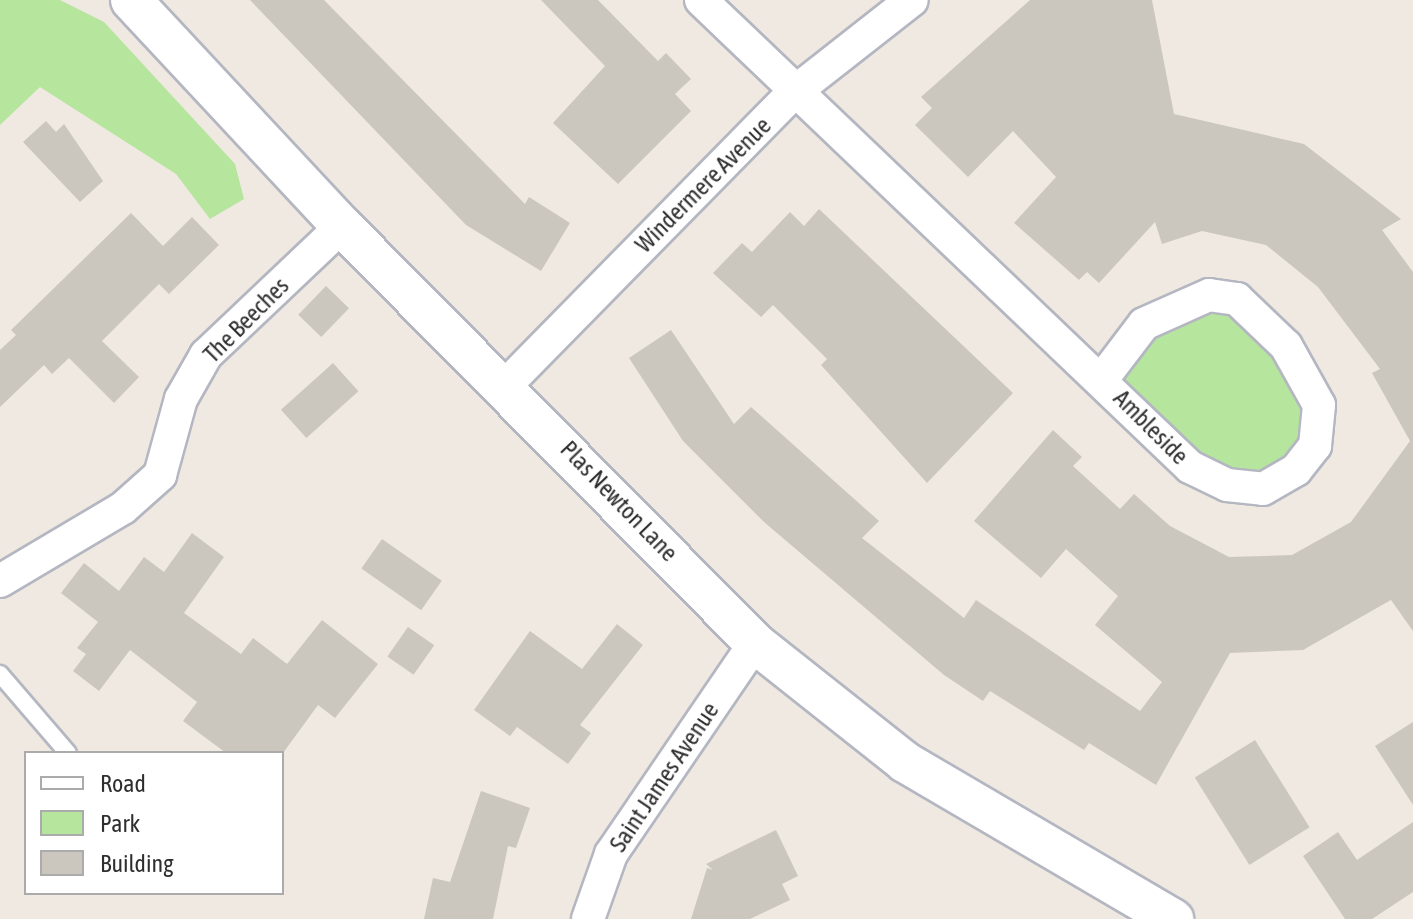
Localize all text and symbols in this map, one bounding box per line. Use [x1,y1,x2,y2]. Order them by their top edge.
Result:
street label: Windermere Avenue [629,111,777,259]
street label: The Beeches [197,271,295,369]
street label: Ambleside [1108,384,1194,470]
street label: Plas Newton Lane [554,435,684,567]
street label: Saint James Avenue [603,697,725,857]
legend [24,751,284,895]
text: Road [100,770,146,797]
text: Park [100,810,140,837]
text: Building [100,850,173,877]

